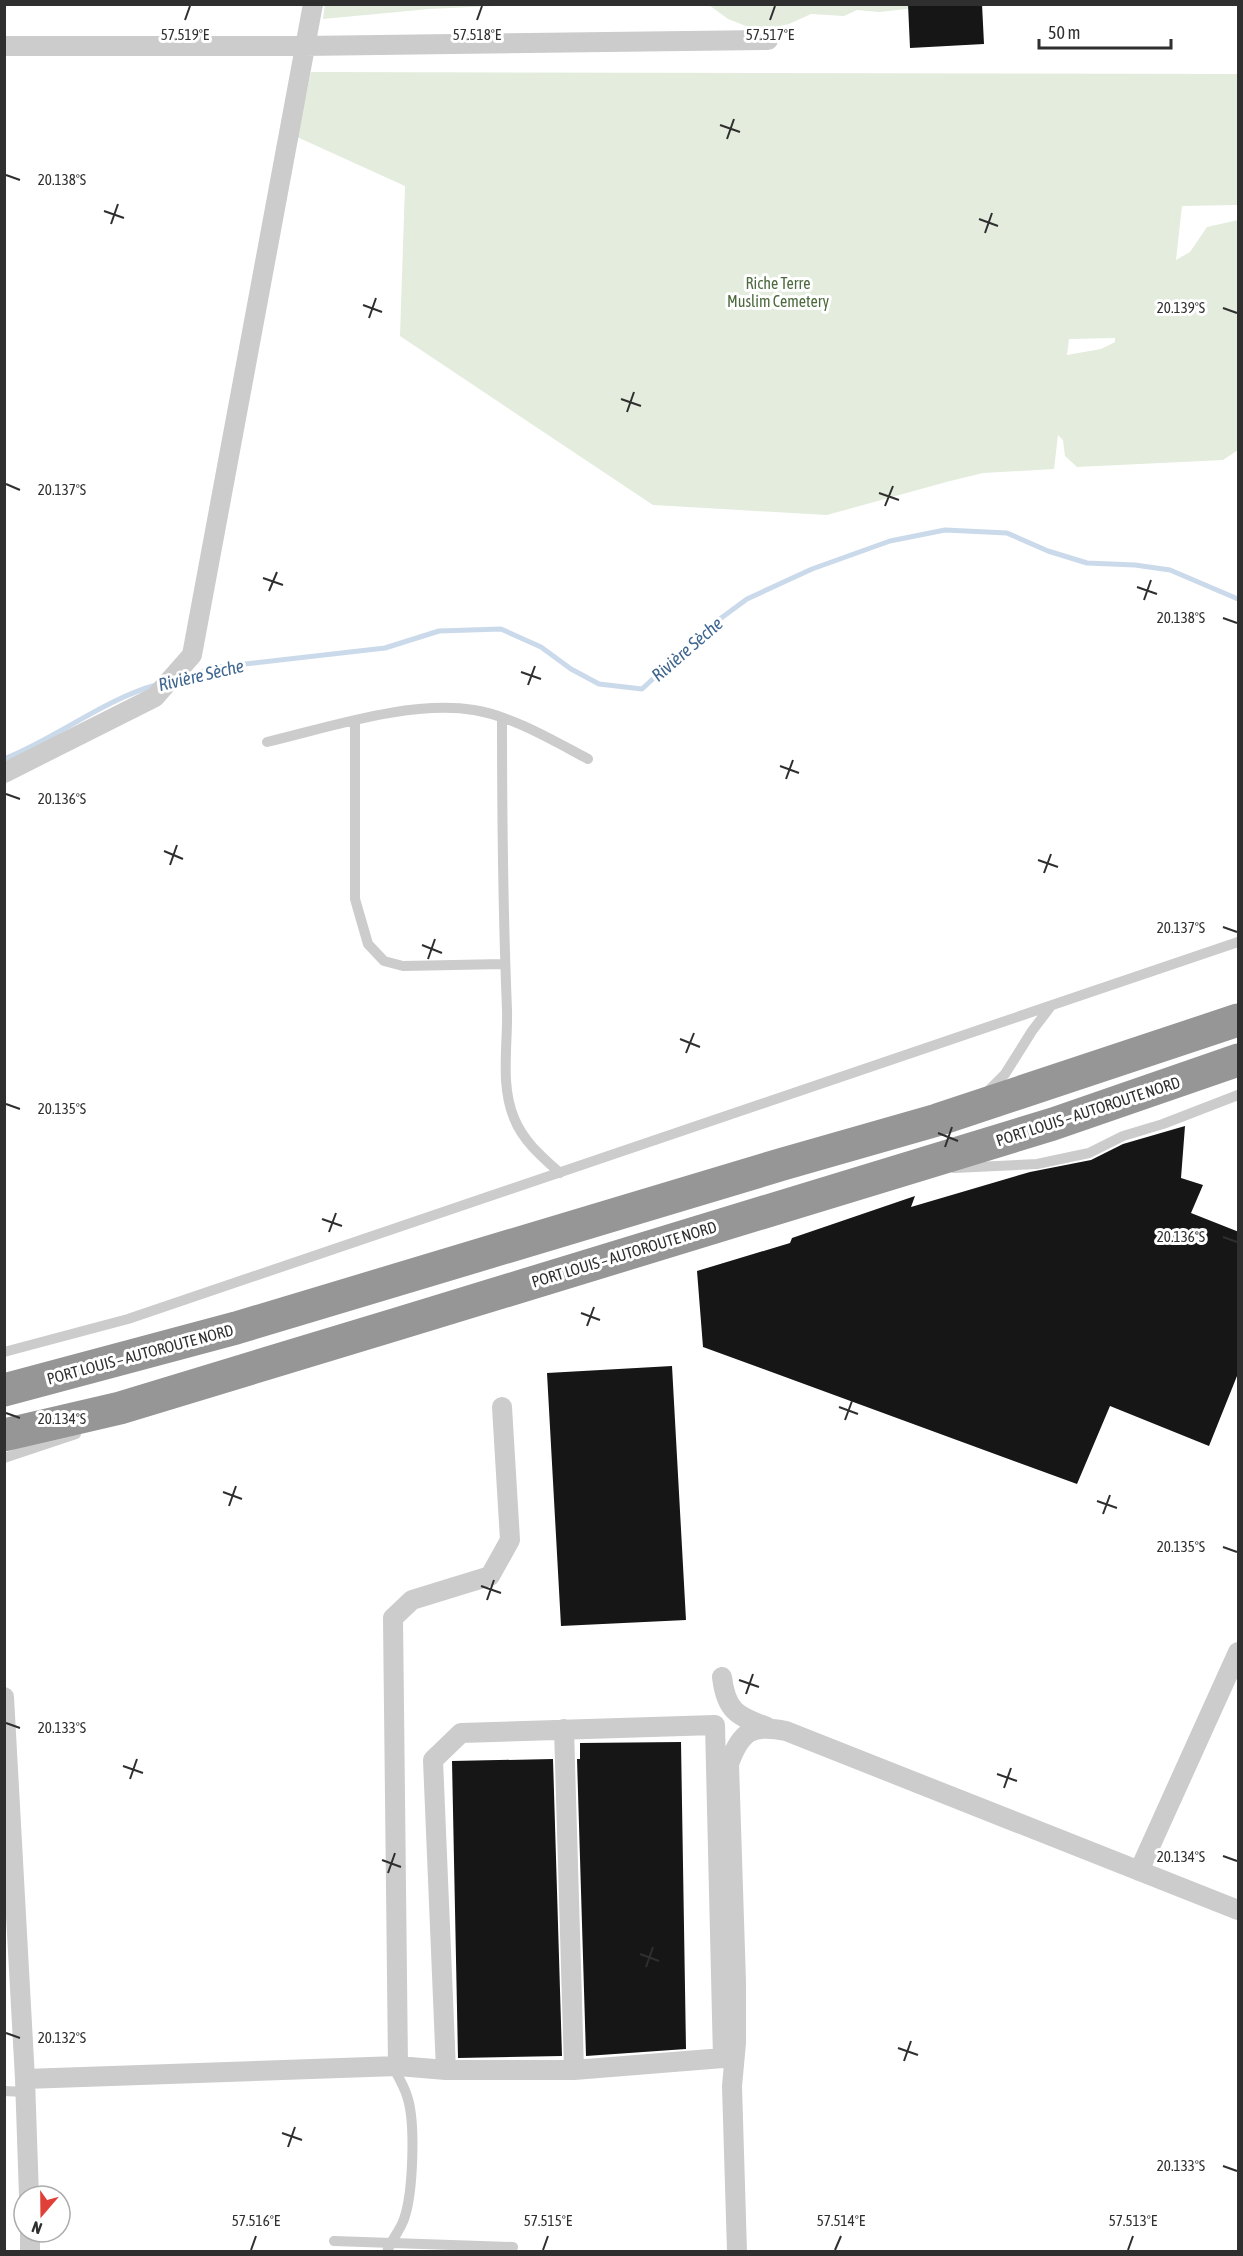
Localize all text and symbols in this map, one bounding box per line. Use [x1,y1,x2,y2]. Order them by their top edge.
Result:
scale bar [1039,12,1171,50]
text: 50 m [1048,22,1080,43]
text: 57.519°E [161,26,210,43]
text: 57.518°E [453,26,502,43]
text: 57.517°E [746,26,795,43]
text: 20.138°S [38,171,86,188]
park label: Riche Terre Muslim Cemetery [727,274,829,311]
text: 20.139°S [1157,299,1205,316]
text: 20.137°S [38,481,86,498]
text: 20.138°S [1157,609,1205,626]
water label: Rivière Sèche [647,612,727,686]
water label: Rivière Sèche [156,655,246,695]
text: 20.136°S [38,790,86,807]
text: 20.137°S [1157,919,1205,936]
street label: PORT LOUIS – AUTOROUTE NORD [994,1073,1182,1149]
text: 20.135°S [38,1100,86,1117]
street label: PORT LOUIS – AUTOROUTE NORD [529,1217,719,1291]
text: 20.136°S [1157,1228,1205,1245]
street label: PORT LOUIS – AUTOROUTE NORD [45,1320,235,1388]
text: 20.134°S [38,1410,86,1427]
text: 20.135°S [1157,1538,1205,1555]
text: 20.133°S [38,1719,86,1736]
text: 20.134°S [1157,1848,1205,1865]
text: 20.132°S [38,2029,86,2046]
text: 20.133°S [1157,2157,1205,2174]
north arrow [12,2184,72,2244]
text: 57.516°E [232,2212,281,2229]
text: 57.515°E [524,2212,573,2229]
text: 57.514°E [817,2212,866,2229]
text: 57.513°E [1109,2212,1158,2229]
text: N [29,2218,44,2238]

